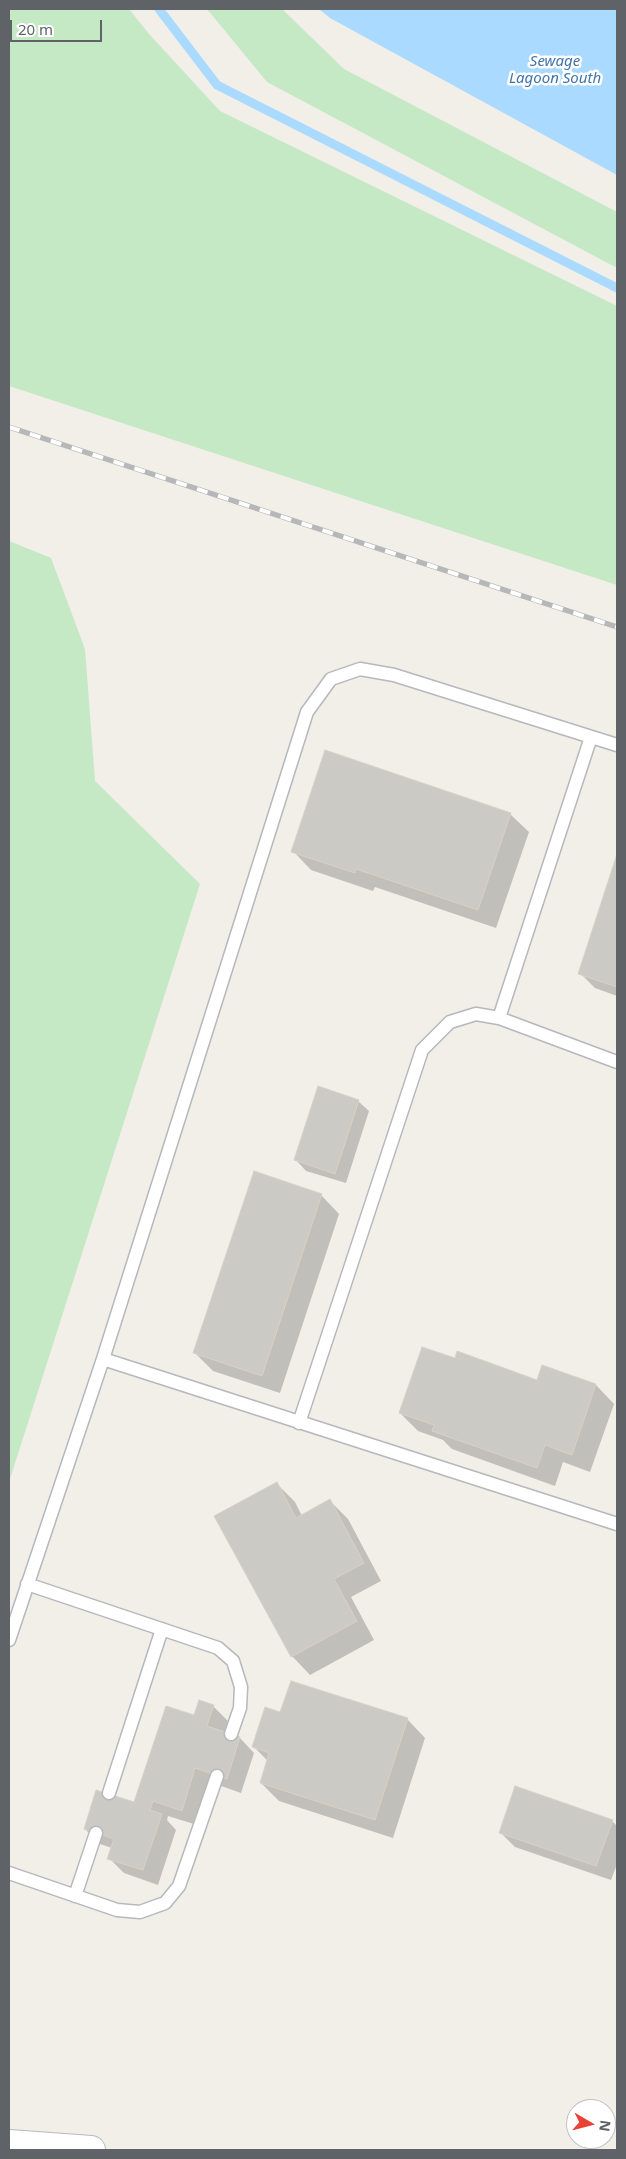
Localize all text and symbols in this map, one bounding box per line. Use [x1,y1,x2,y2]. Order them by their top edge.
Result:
scale bar [12,10,105,42]
text: 20 m [18,19,53,39]
water label: Sewage Lagoon South [509,53,601,88]
north arrow [566,2099,616,2149]
text: N [595,2119,616,2133]

